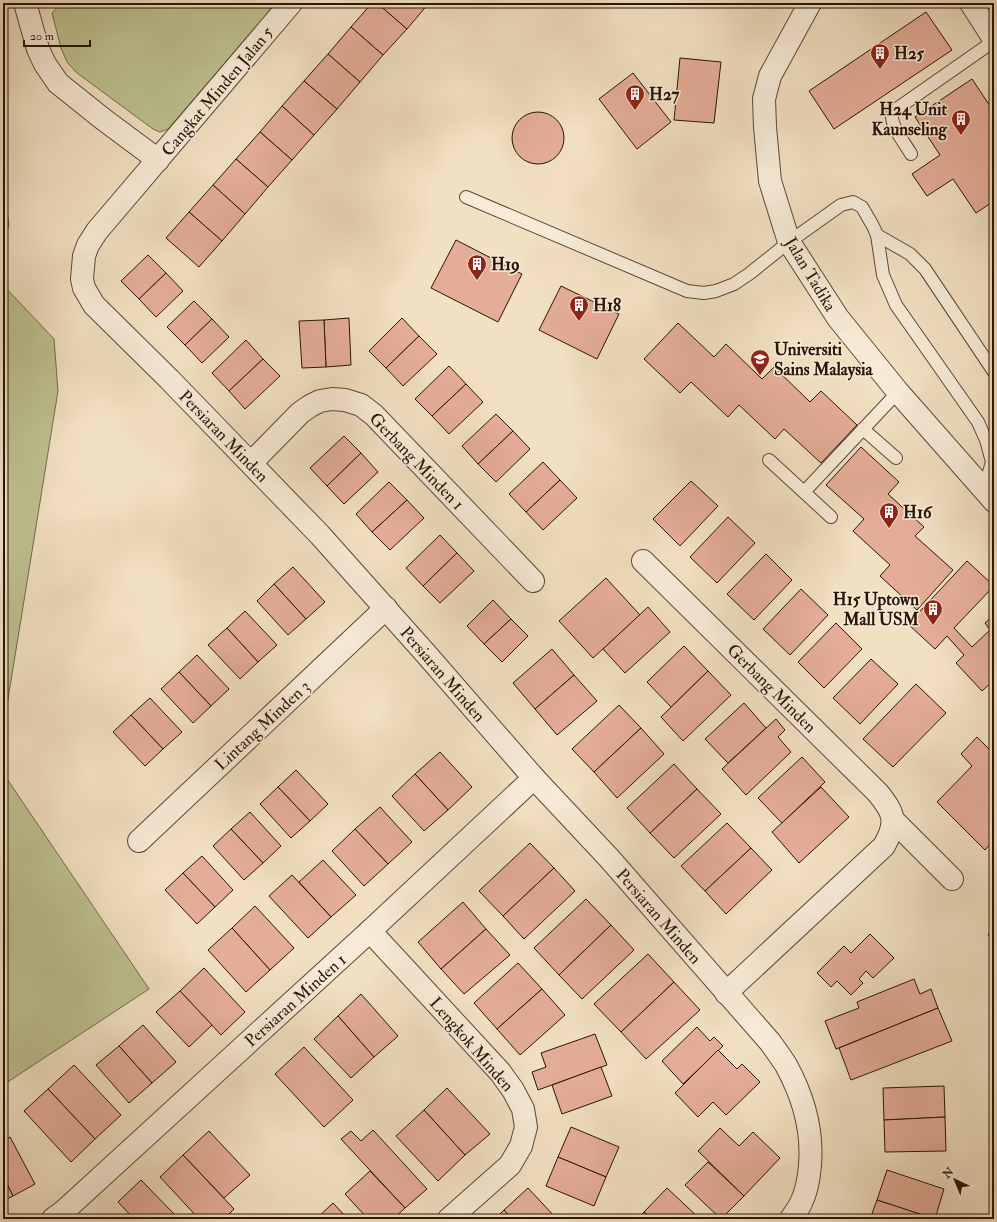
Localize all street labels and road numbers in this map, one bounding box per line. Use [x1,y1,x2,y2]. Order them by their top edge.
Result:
street label: Cangkat Minden Jalan 5 [157,22,279,161]
street label: Jalan Tadika [779,233,841,317]
street label: Persiaran Minden [174,386,273,487]
street label: Gerbang Minden 1 [365,408,468,514]
street label: Persiaran Minden [395,622,490,727]
street label: Gerbang Minden [723,639,821,738]
street label: Lintang Minden 3 [210,676,314,775]
street label: Persiaran Minden [611,864,706,969]
street label: Persiaran Minden 1 [240,949,350,1052]
street label: Lengkok Minden [425,993,518,1096]

